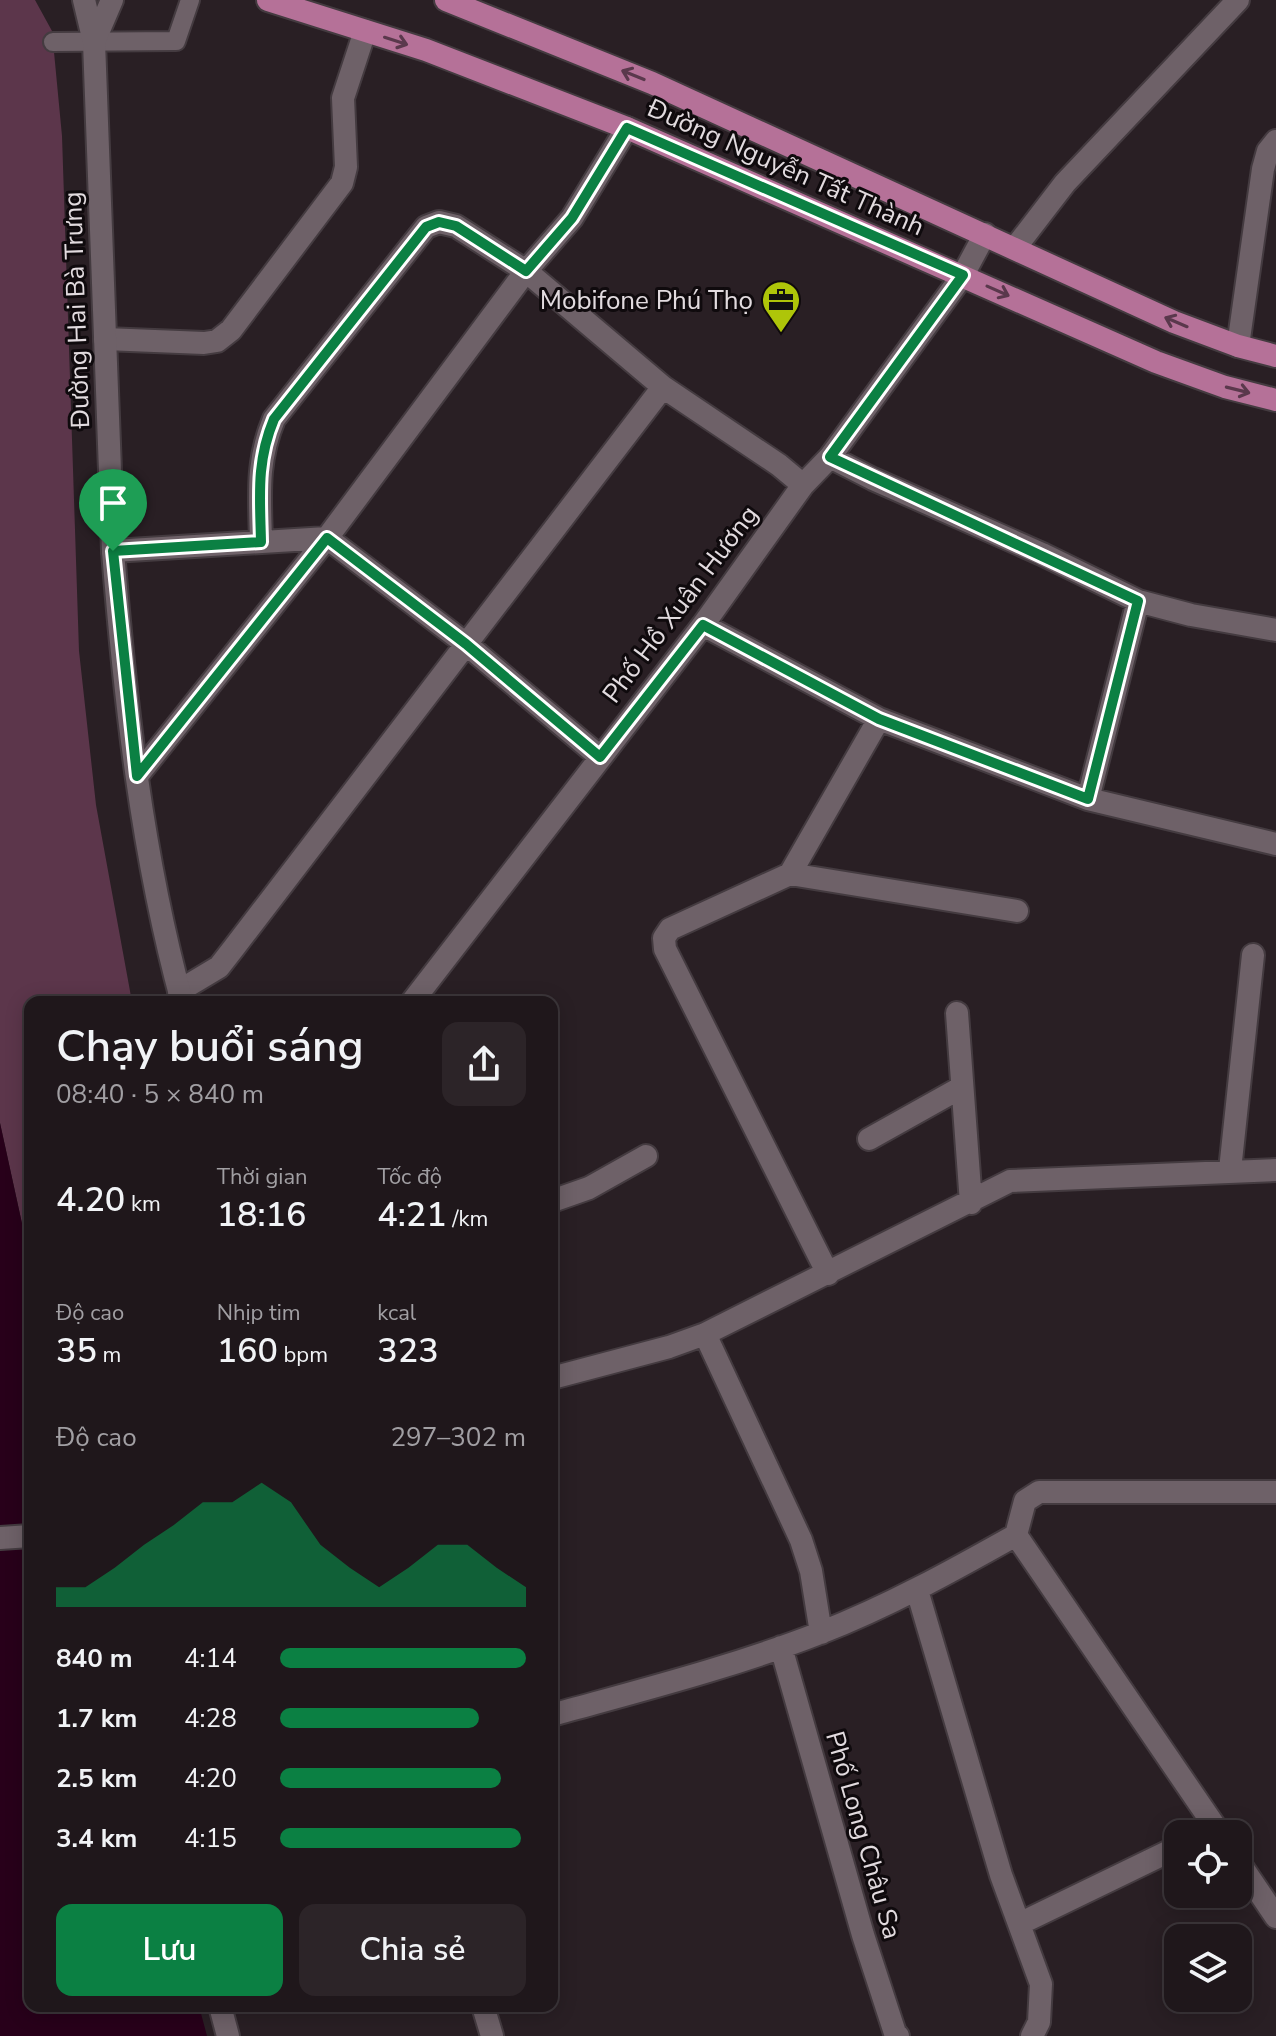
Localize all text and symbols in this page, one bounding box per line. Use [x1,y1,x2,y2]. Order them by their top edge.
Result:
one-way arrow [383,34,408,49]
one-way arrow [621,67,646,82]
street label: Đường Nguyễn Tất Thành [641,90,930,244]
street label: Đường Hai Bà Trưng [55,191,98,430]
office icon: Mobifone Phú Thọ [760,279,802,334]
place label: Mobifone Phú Thọ [540,283,753,318]
one-way arrow [985,284,1010,299]
one-way arrow [1164,314,1189,328]
one-way arrow [1224,384,1250,399]
pin [79,469,147,551]
icon: arrive [91,481,135,525]
street label: Phố Hồ Xuân Hương [595,498,766,710]
text: Chạy buổi sáng [56,1017,364,1077]
button: share [442,1022,526,1106]
text: 08:40 · 5 × 840 m [56,1077,264,1112]
text: Thời gian [217,1162,308,1192]
text: Tốc độ [377,1162,442,1192]
text: 4.20 [56,1177,125,1223]
text: km [125,1189,161,1219]
text: 18:16 [217,1192,306,1238]
text: 4:21 [377,1192,447,1238]
text: /km [447,1204,488,1234]
text: Độ cao [56,1298,124,1328]
text: Nhịp tim [217,1298,301,1328]
text: kcal [377,1298,416,1328]
text: 35 [56,1328,97,1374]
text: 160 [217,1328,278,1374]
text: 323 [377,1328,439,1374]
text: m [97,1340,121,1370]
text: bpm [278,1340,328,1370]
text: Độ cao [56,1420,137,1455]
text: 297–302 m [390,1420,526,1455]
text: 840 m [56,1641,133,1676]
text: 4:14 [184,1641,237,1676]
text: 1.7 km [56,1701,137,1736]
text: 4:28 [184,1701,237,1736]
street label: Phố Long Châu Sa [817,1727,910,1943]
text: 2.5 km [56,1761,137,1796]
text: 4:20 [184,1761,237,1796]
map controls [1164,1820,1252,2012]
button: locate [1164,1820,1252,1908]
text: 3.4 km [56,1821,137,1856]
text: 4:15 [184,1821,237,1856]
button: Lưu [56,1904,283,1996]
button: Chia sẻ [299,1904,526,1996]
button: layers [1164,1924,1252,2012]

